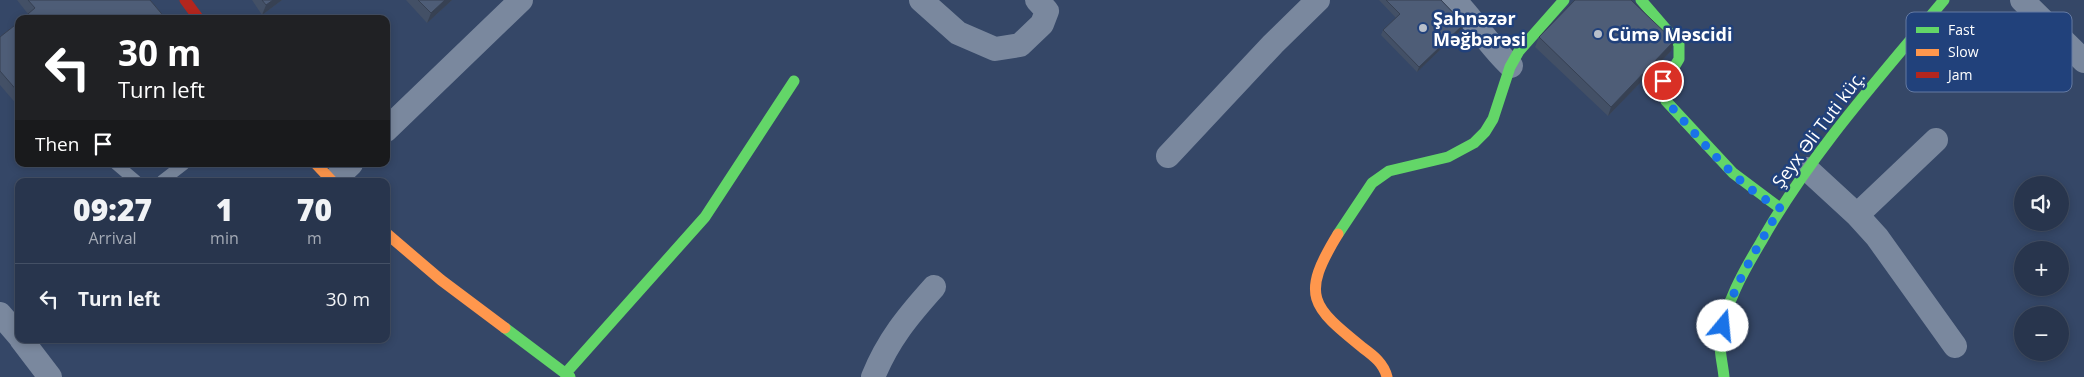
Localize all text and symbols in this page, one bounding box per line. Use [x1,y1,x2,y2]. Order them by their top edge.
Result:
place label: Şahnəzər Məğbərəsi [1433,6,1526,51]
legend [1906,12,2072,92]
text: Fast [1948,20,1975,39]
marker: Şahnəzər Məğbərəsi [1417,22,1429,34]
place label: Cümə Məscidi [1608,22,1732,46]
marker: Cümə Məscidi [1592,28,1604,40]
text: 30 m [118,29,201,76]
icon: left [35,35,100,100]
text: Slow [1948,42,1979,61]
pin [1642,60,1684,102]
text: Jam [1946,65,1973,84]
street label: Şeyx Əli Tuti küç. [1766,66,1870,192]
icon: arrive [1649,67,1677,95]
text: Turn left [118,74,205,104]
icon: arrive [89,130,117,158]
text: Then [35,131,79,157]
map controls [2014,176,2069,361]
button: sound [2014,176,2069,231]
text: 09:27 [73,189,152,230]
text: 1 [216,189,233,230]
text: 70 [297,189,332,230]
text: Arrival [88,227,137,249]
text: min [210,227,239,249]
text: m [307,227,322,249]
button: + [2014,241,2069,296]
icon: left [35,285,63,313]
text: Turn left [78,286,160,312]
text: 30 m [326,286,370,312]
position arrow [1696,299,1748,351]
button: − [2014,306,2069,361]

